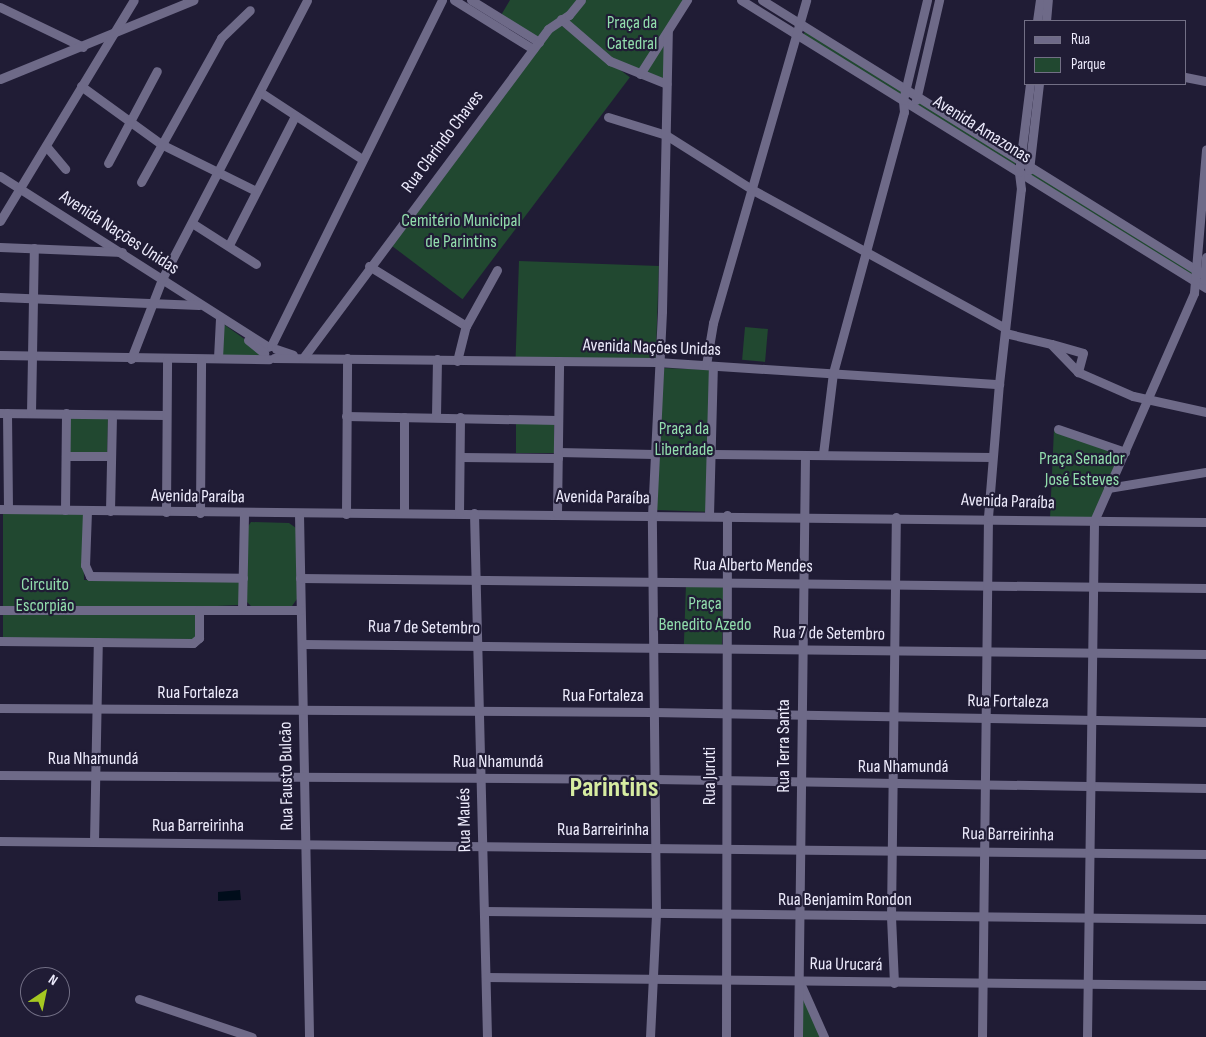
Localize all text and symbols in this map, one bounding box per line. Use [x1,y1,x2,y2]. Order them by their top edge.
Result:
park label: Praça da Catedral [607,13,657,56]
legend [1024,20,1186,85]
text: Rua [1071,30,1090,49]
text: Parque [1071,55,1106,74]
street label: Rua Clarindo Chaves [398,87,488,197]
street label: Avenida Amazonas [929,91,1035,169]
street label: Avenida Nações Unidas [55,186,183,280]
park label: Cemitério Municipal de Parintins [401,211,521,253]
street label: Avenida Nações Unidas [583,335,721,361]
park label: Praça da Liberdade [655,419,713,462]
park label: Praça Senador José Esteves [1039,449,1125,492]
street label: Avenida Paraíba [151,485,245,509]
street label: Avenida Paraíba [556,486,650,510]
street label: Avenida Paraíba [961,490,1055,514]
street label: Rua Alberto Mendes [693,554,813,578]
park label: Circuito Escorpião [16,575,74,618]
park label: Praça Benedito Azedo [659,594,751,636]
street label: Rua 7 de Setembro [368,616,480,640]
street label: Rua 7 de Setembro [773,622,885,646]
street label: Rua Fortaleza [157,682,239,704]
street label: Rua Fortaleza [562,685,644,707]
street label: Rua Fortaleza [967,690,1049,714]
street label: Rua Terra Santa [773,699,795,793]
street label: Rua Fausto Bulcão [275,721,299,831]
street label: Rua Juruti [699,747,721,805]
street label: Rua Nhamundá [48,748,138,770]
street label: Rua Nhamundá [453,751,543,773]
street label: Rua Nhamundá [858,756,948,778]
district label: Parintins [570,771,658,805]
street label: Rua Maués [454,788,476,852]
street label: Rua Barreirinha [152,815,244,837]
street label: Rua Barreirinha [557,819,649,841]
street label: Rua Barreirinha [962,823,1054,847]
street label: Rua Benjamim Rondon [778,889,912,911]
street label: Rua Urucará [809,954,883,976]
north arrow [20,967,70,1017]
text: N [45,971,61,989]

